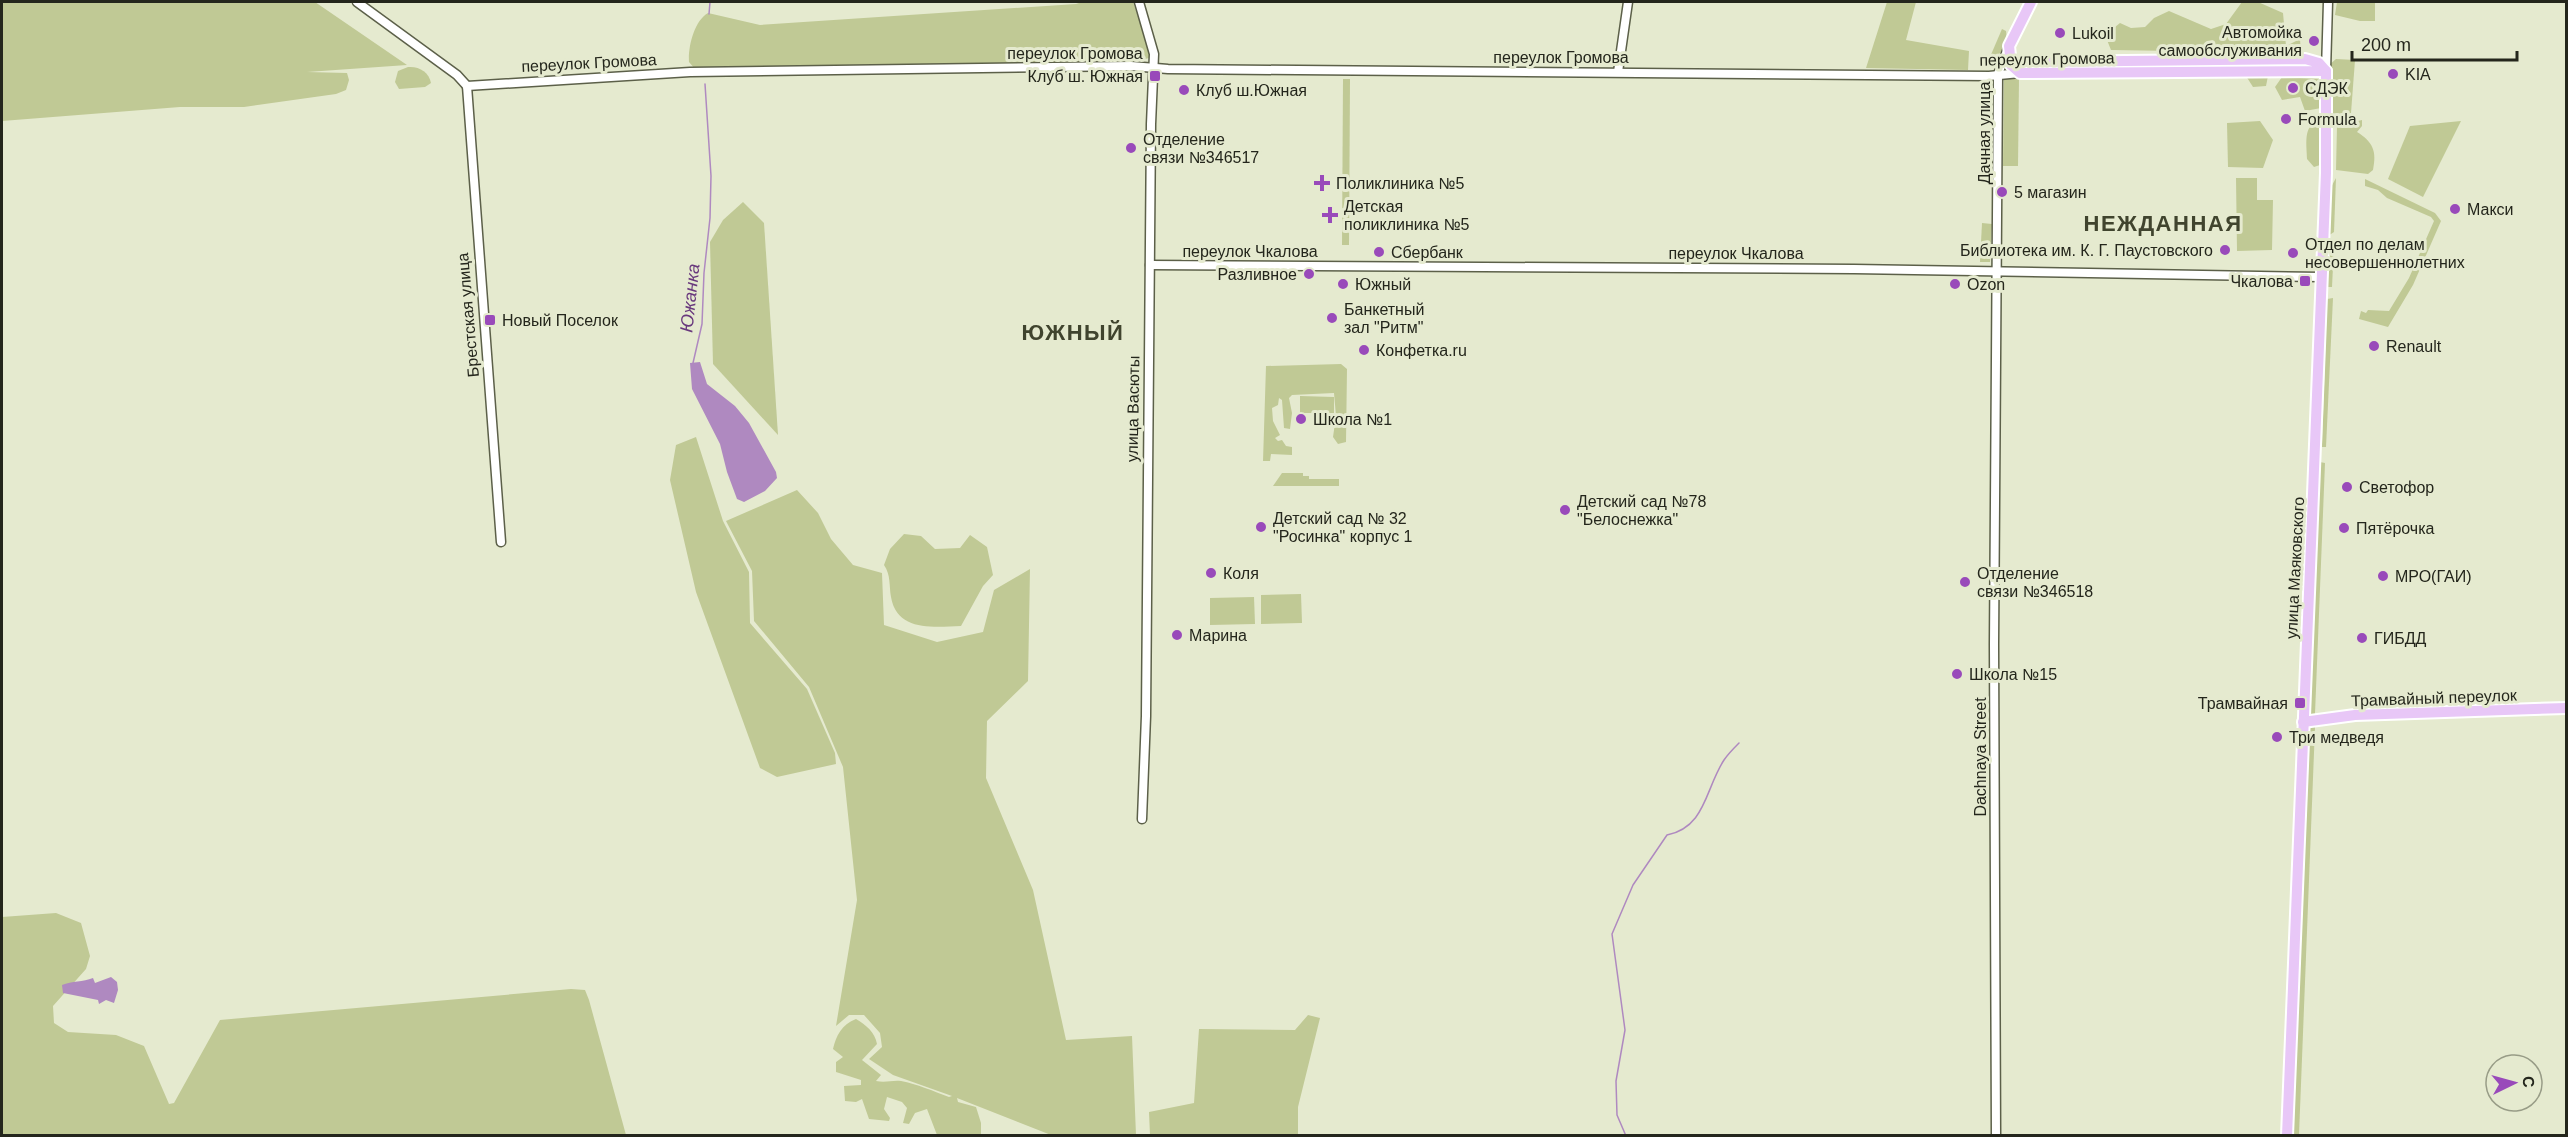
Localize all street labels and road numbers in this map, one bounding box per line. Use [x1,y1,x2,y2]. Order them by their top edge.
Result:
street label: переулок Громова [1007,45,1143,62]
street label: переулок Громова [1493,49,1629,66]
street label: переулок Громова [1979,49,2115,69]
street label: переулок Громова [521,51,657,75]
street label: Дачная улица [1976,82,1993,184]
street label: переулок Чкалова [1182,243,1318,260]
street label: переулок Чкалова [1668,245,1804,262]
street label: Брестская улица [454,252,482,378]
street label: улица Васюты [1124,356,1142,462]
street label: улица Маяковского [2283,496,2307,640]
street label: Трамвайный переулок [2351,687,2518,709]
street label: Dachnaya Street [1972,697,1989,817]

